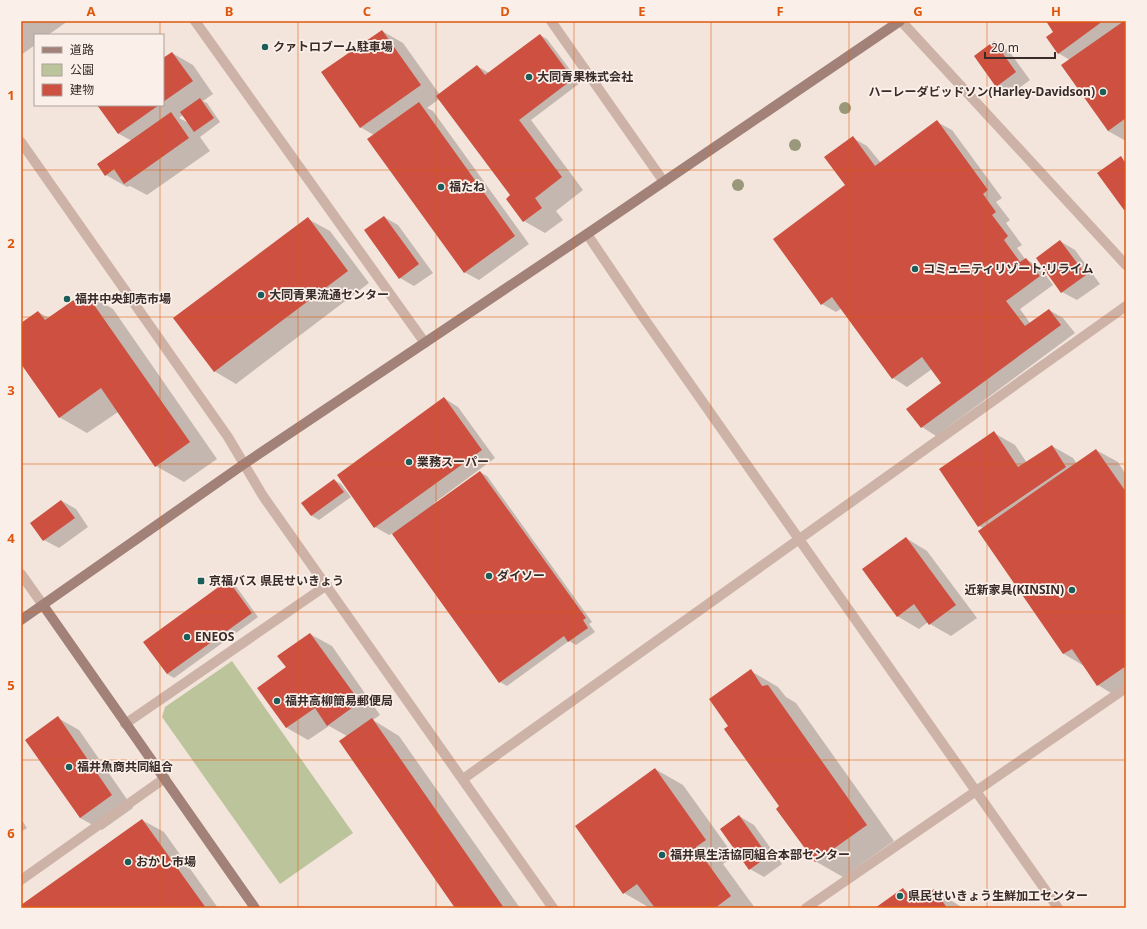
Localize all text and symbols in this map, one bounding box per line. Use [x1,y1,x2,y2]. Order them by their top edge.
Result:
text: A [87,2,96,20]
text: B [225,2,233,20]
text: C [363,2,371,20]
text: D [500,2,510,20]
text: E [638,2,646,20]
text: F [776,2,784,20]
text: G [913,2,923,20]
text: H [1051,2,1061,20]
legend [34,34,164,106]
scale bar [985,34,1055,60]
place label: クァトロブーム駐車場 [273,38,393,55]
text: 20 m [991,39,1019,56]
text: 道路 [70,41,94,58]
marker: クァトロブーム駐車場 [260,42,270,52]
text: 公園 [70,61,94,78]
place label: 大同青果株式会社 [537,68,633,85]
marker: 大同青果株式会社 [524,72,534,82]
text: 建物 [70,81,94,98]
place label: ハーレーダビッドソン(Harley-Davidson) [869,83,1095,100]
text: 1 [7,86,15,104]
marker: ハーレーダビッドソン(Harley-Davidson) [1098,87,1108,97]
place label: 福たね [449,178,485,195]
marker: 福たね [436,182,446,192]
text: 2 [7,234,15,252]
place label: コミュニティリゾート;リライム [923,260,1093,277]
marker: コミュニティリゾート;リライム [910,264,920,274]
place label: 大同青果流通センター [269,286,389,303]
place label: 福井中央卸売市場 [75,290,171,307]
marker: 大同青果流通センター [256,290,266,300]
marker: 福井中央卸売市場 [62,294,72,304]
text: 3 [7,381,15,399]
place label: 業務スーパー [417,453,489,470]
marker: 業務スーパー [404,457,414,467]
text: 4 [7,529,15,547]
place label: ダイソー [497,567,545,584]
marker: ダイソー [484,571,494,581]
place label: 京福バス 県民せいきょう [209,572,344,589]
marker: 京福バス 県民せいきょう [196,576,206,586]
place label: 近新家具(KINSIN) [964,581,1064,598]
marker: 近新家具(KINSIN) [1067,585,1077,595]
place label: ENEOS [195,628,235,645]
marker: ENEOS [182,632,192,642]
text: 5 [7,676,15,694]
place label: 福井高柳簡易郵便局 [285,692,393,709]
marker: 福井高柳簡易郵便局 [272,696,282,706]
place label: 福井魚商共同組合 [77,758,173,775]
marker: 福井魚商共同組合 [64,762,74,772]
text: 6 [7,824,15,842]
place label: 福井県生活協同組合本部センター [670,846,850,863]
marker: 福井県生活協同組合本部センター [657,850,667,860]
place label: おかし市場 [136,853,196,870]
marker: おかし市場 [123,857,133,867]
place label: 県民せいきょう生鮮加工センター [908,887,1088,904]
marker: 県民せいきょう生鮮加工センター [895,891,905,901]

